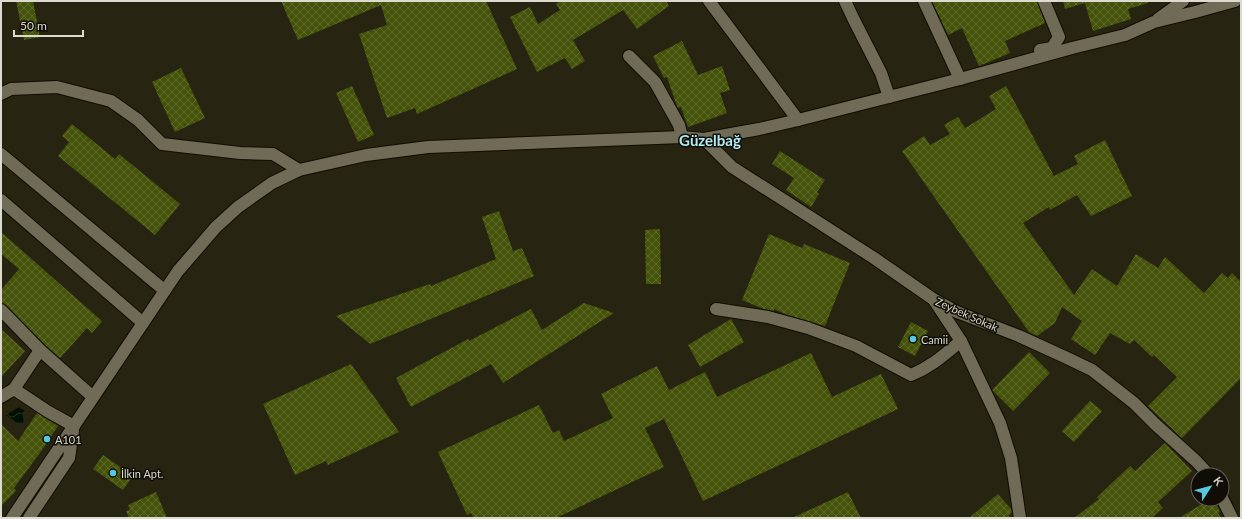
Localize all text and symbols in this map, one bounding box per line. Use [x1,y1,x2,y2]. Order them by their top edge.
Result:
scale bar [14,12,83,38]
text: 50 m [20,18,47,33]
district label: Güzelbağ [679,131,741,149]
street label: Zeybek Sokak [934,294,1001,334]
place label: Camii [921,333,949,346]
marker: Camii [908,334,918,344]
place label: A101 [55,433,82,446]
marker: A101 [42,434,52,444]
place label: İlkin Apt. [121,467,163,480]
north arrow [1190,467,1230,507]
marker: İlkin Apt. [108,468,118,478]
text: K [1211,474,1226,488]

